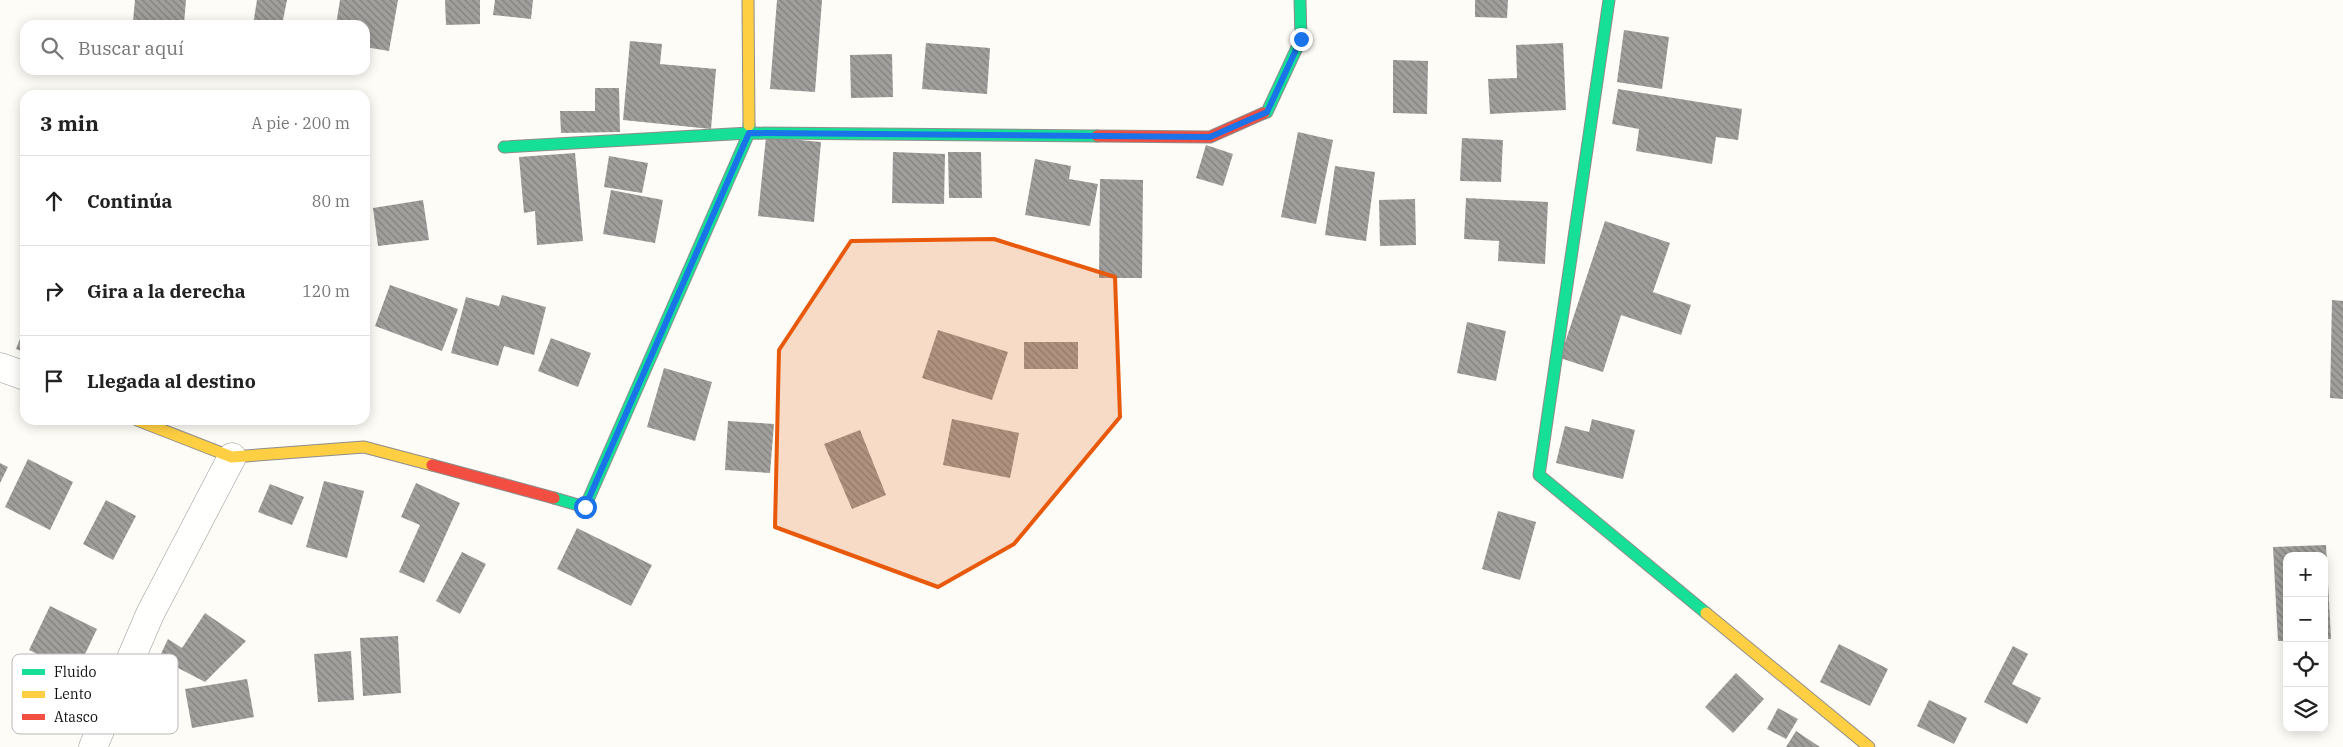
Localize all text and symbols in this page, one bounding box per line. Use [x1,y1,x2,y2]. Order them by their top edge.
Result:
search box [20,20,370,75]
route end [1290,28,1313,51]
icon: search [38,34,66,62]
text: Buscar aquí [78,36,184,60]
text: 3 min [40,109,99,137]
text: A pie · 200 m [252,113,350,133]
icon: ahead [40,187,68,215]
text: Continúa [87,189,172,213]
text: 80 m [312,191,350,211]
icon: right [40,277,68,305]
text: Gira a la derecha [87,279,246,303]
text: 120 m [302,281,350,301]
icon: arrive [40,367,68,395]
text: Llegada al destino [87,369,256,393]
route start [574,496,597,519]
map controls [2283,552,2328,732]
button: + [2283,552,2328,597]
button: − [2283,597,2328,642]
button: locate [2283,642,2328,687]
legend [12,654,178,734]
text: Fluido [54,663,97,681]
text: Lento [54,685,92,703]
button: layers [2283,687,2328,732]
text: Atasco [54,708,98,726]

